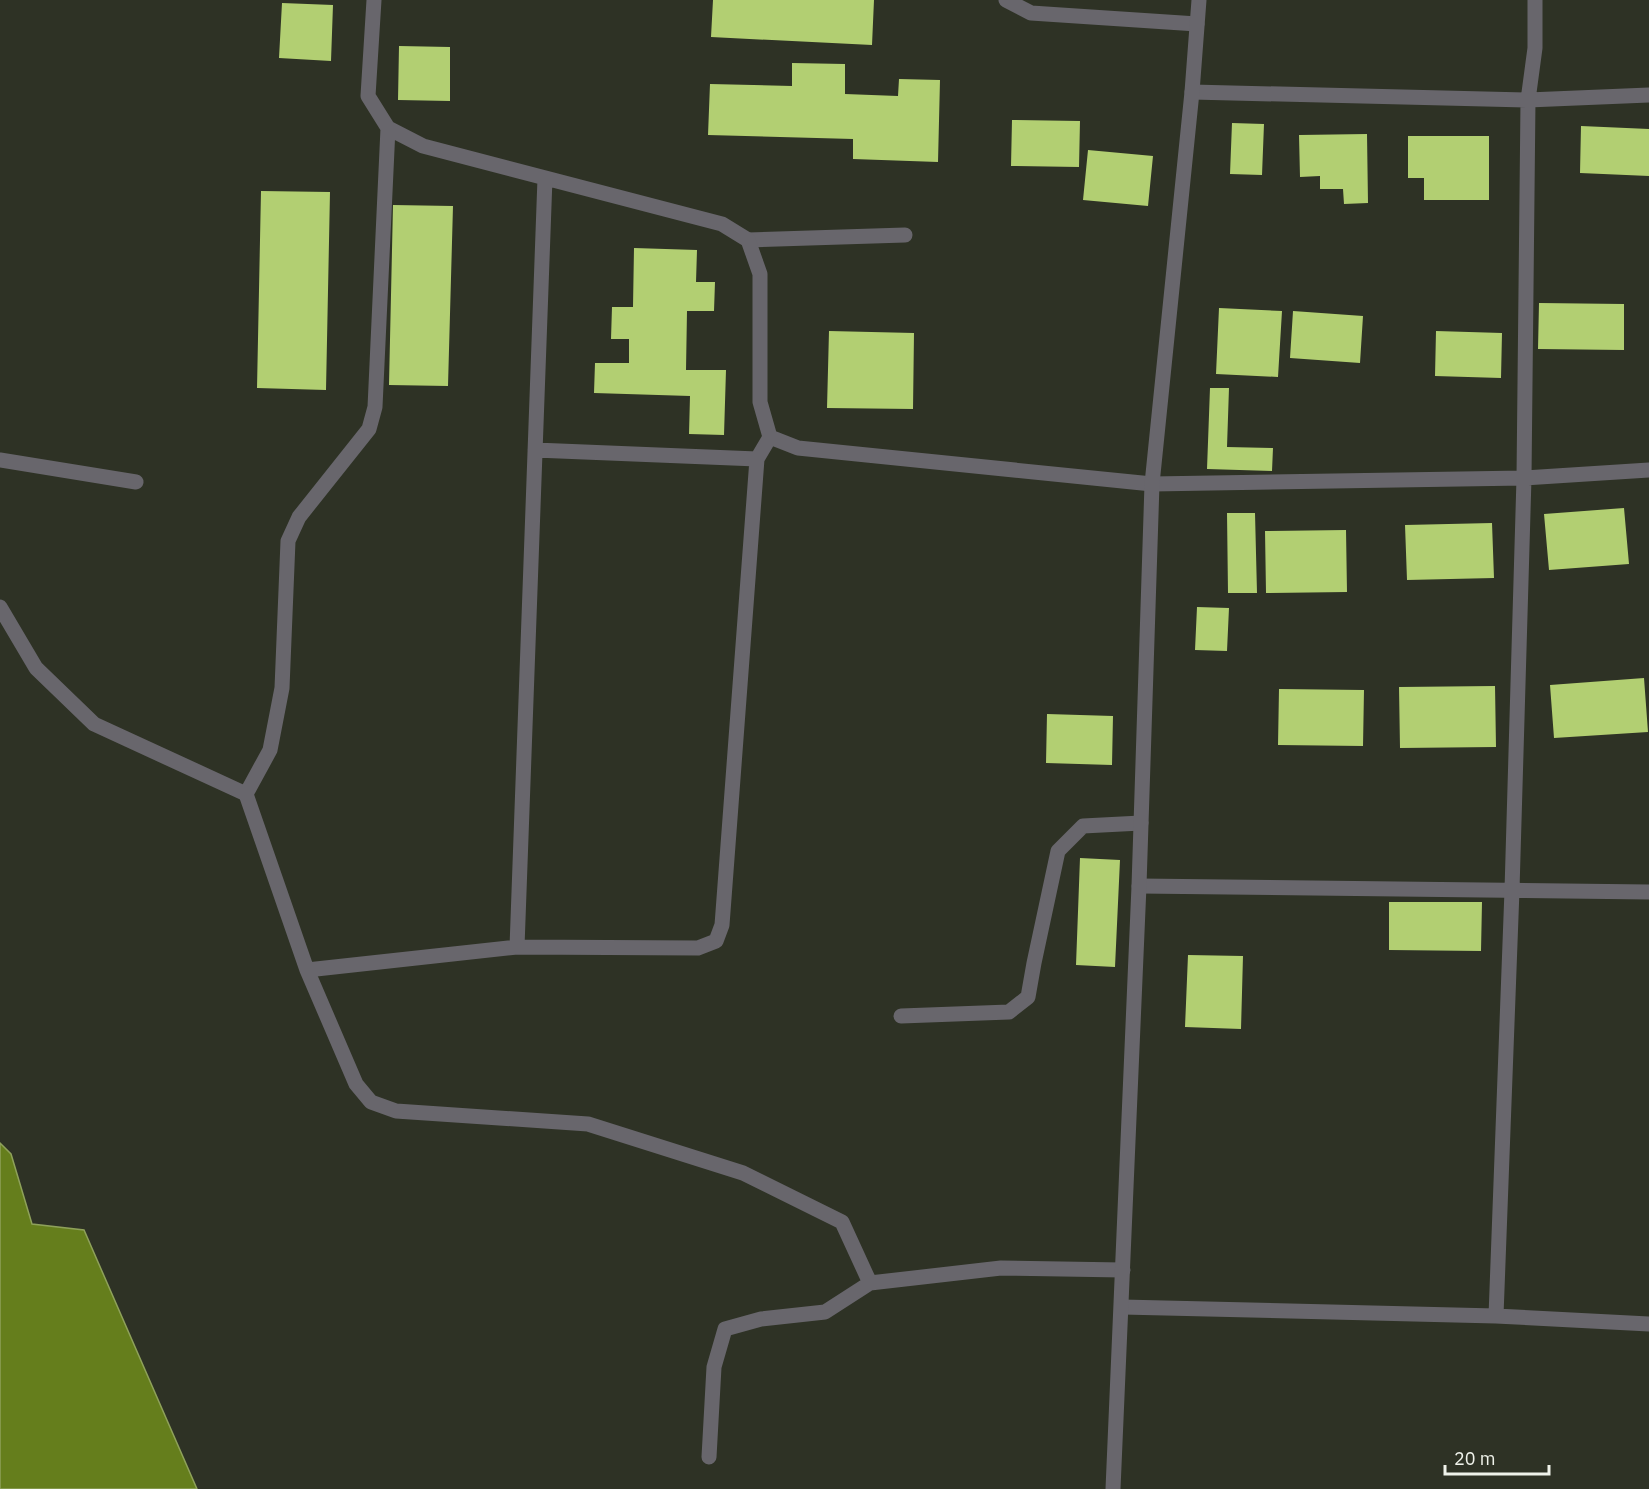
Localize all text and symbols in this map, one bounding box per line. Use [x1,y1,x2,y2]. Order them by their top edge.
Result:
scale bar [1445,1438,1548,1476]
text: 20 m [1454,1447,1496,1470]

